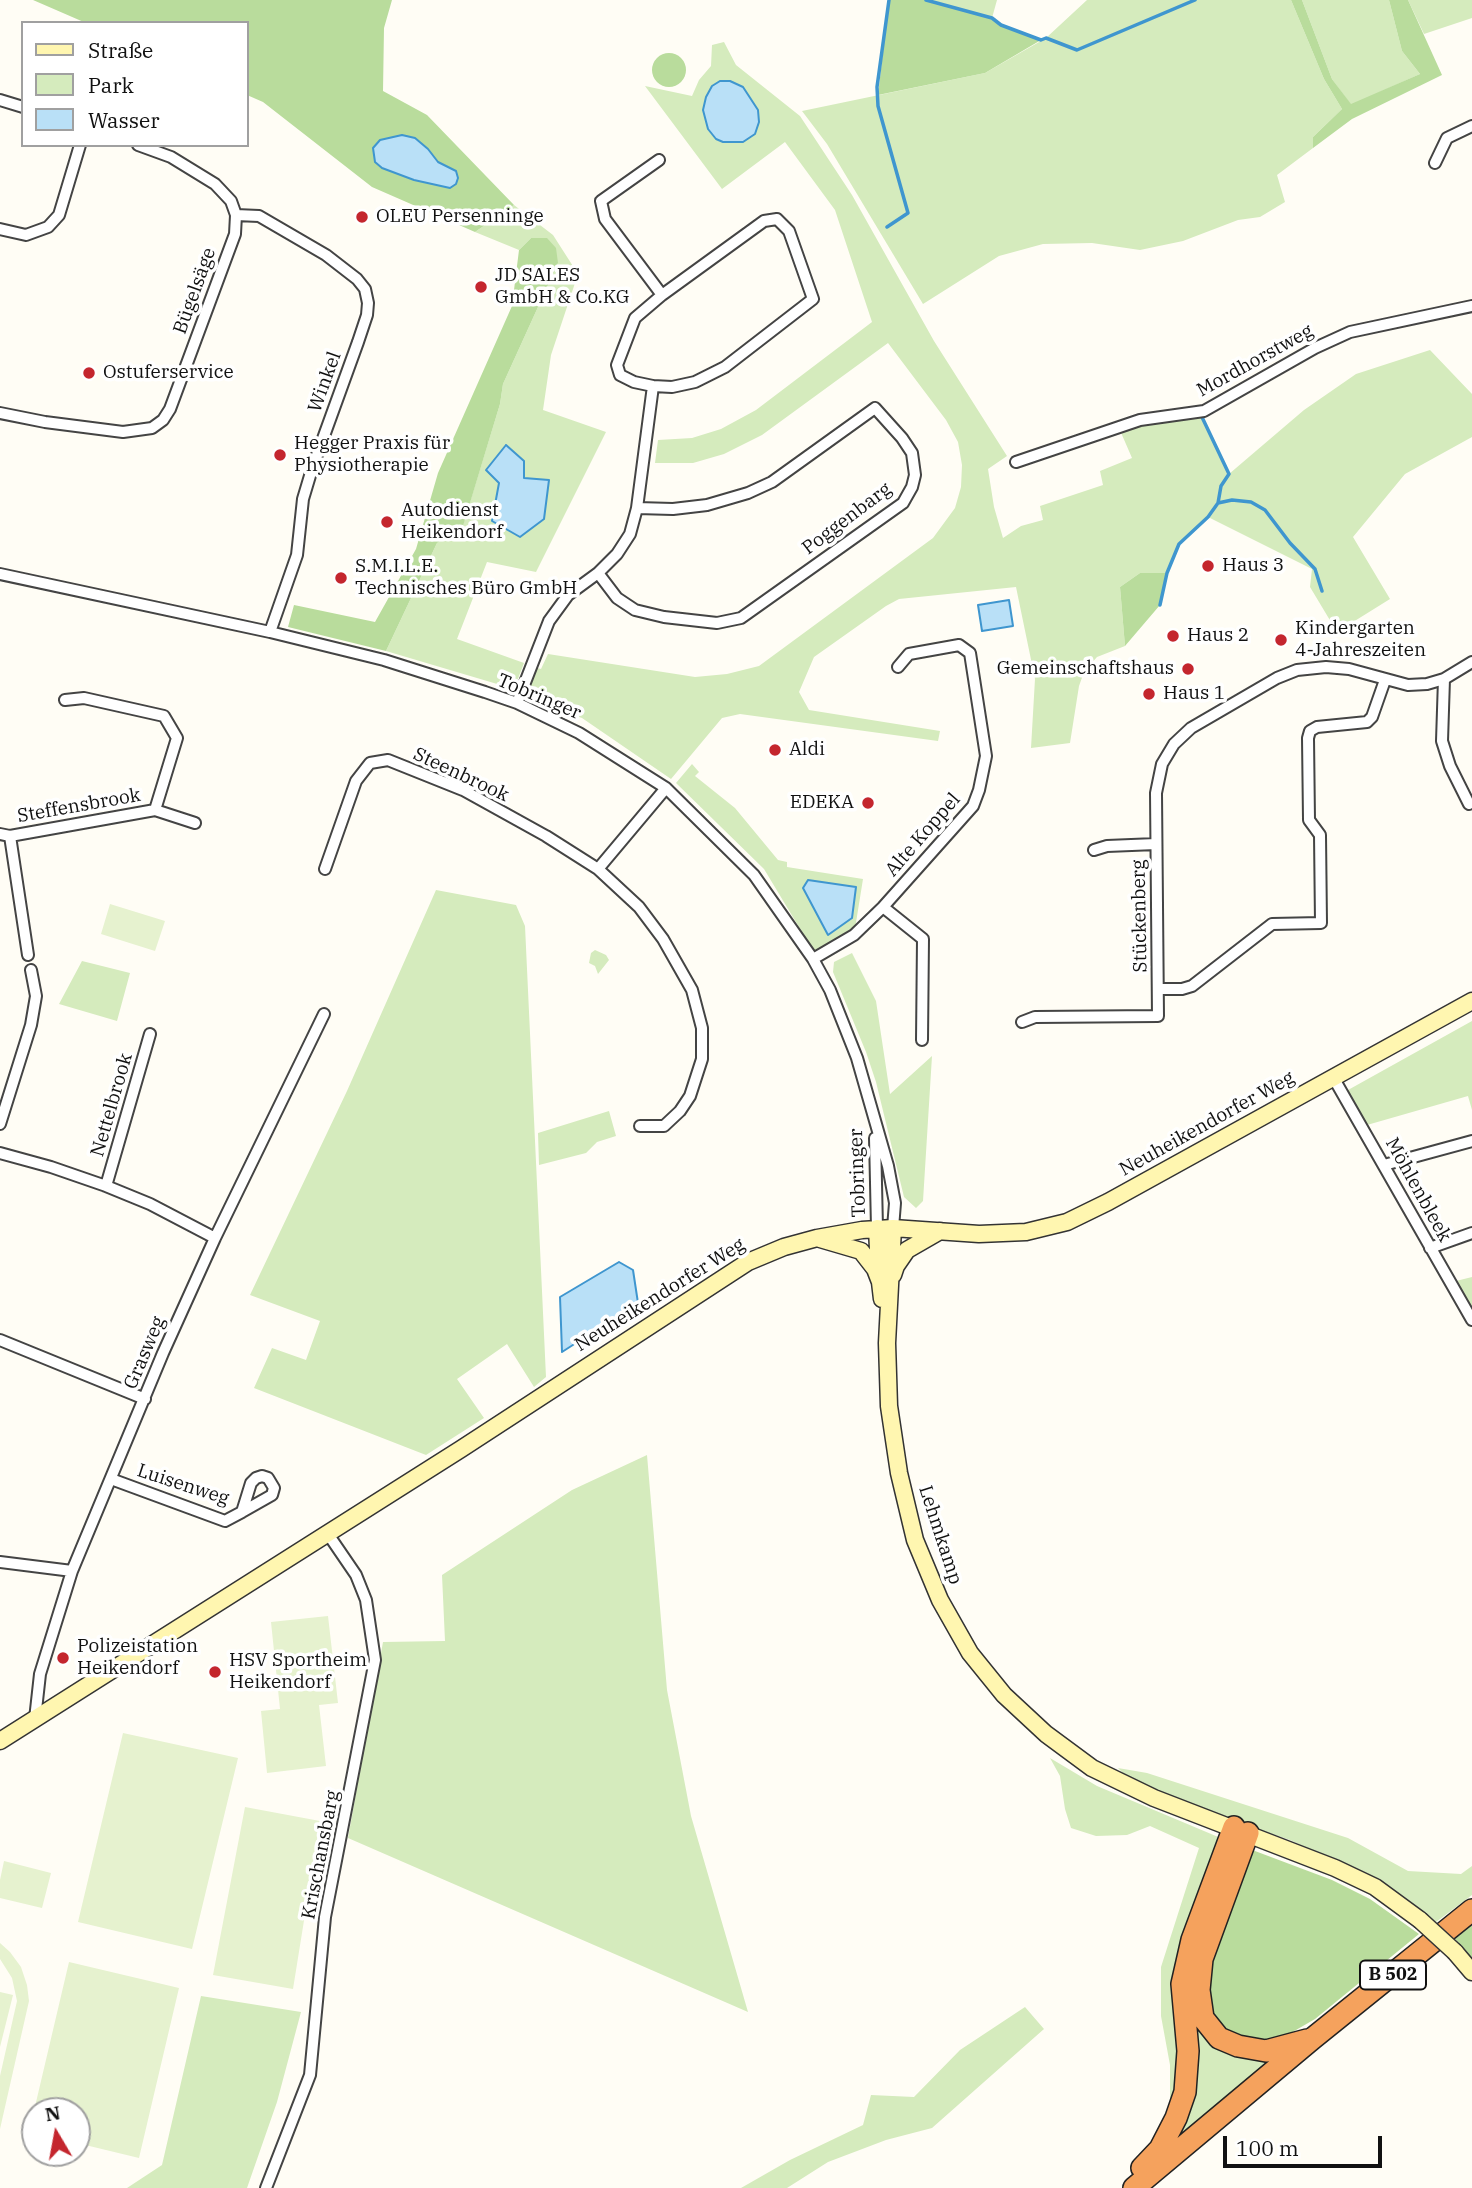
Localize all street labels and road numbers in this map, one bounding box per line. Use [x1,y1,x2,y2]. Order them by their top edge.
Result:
street label: Bügelsäge [169,245,221,337]
street label: Mordhorstweg [1193,320,1317,402]
street label: Winkel [304,349,346,415]
street label: Poggenbarg [798,478,896,560]
street label: Tobringer [494,669,584,725]
street label: Steenbrook [410,743,512,807]
street label: Steffensbrook [15,784,143,828]
street label: Alte Koppel [881,789,965,881]
street label: Stückenberg [1128,859,1152,973]
street label: Nettelbrook [86,1051,138,1159]
street label: Neuheikendorfer Weg [1116,1066,1298,1182]
street label: Tobringer [845,1128,871,1218]
street label: Möhlenbleek [1380,1134,1456,1246]
street label: Neuheikendorfer Weg [571,1233,749,1357]
street label: Grasweg [119,1313,171,1393]
street label: Luisenweg [134,1459,232,1511]
street label: Lehmkamp [913,1483,967,1587]
street label: Krischansbarg [297,1789,345,1921]
road number: B 502 [1360,1961,1426,1990]

